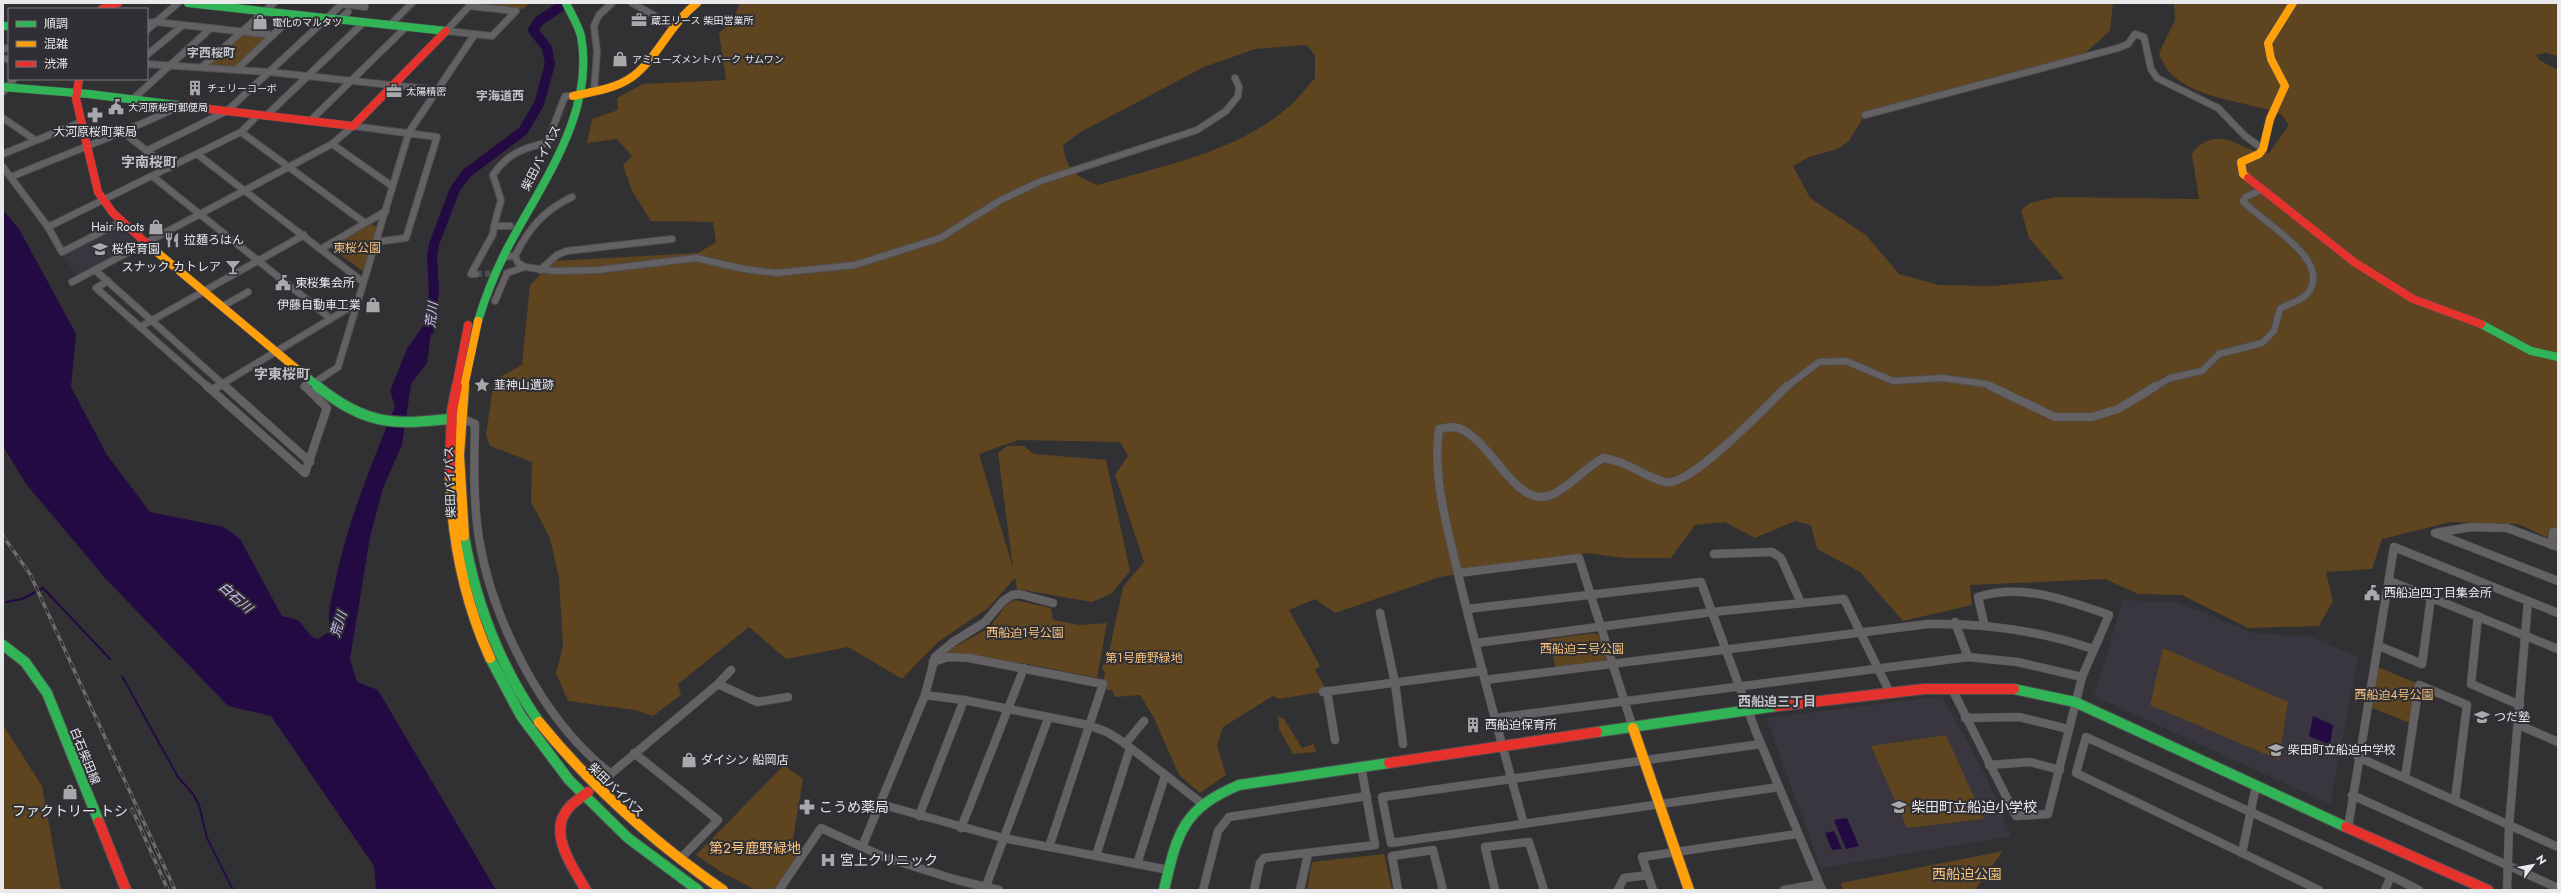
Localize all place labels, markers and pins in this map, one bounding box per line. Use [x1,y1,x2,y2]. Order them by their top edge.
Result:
office icon: 蔵王リース 柴田営業所 [630,11,648,29]
shop icon: 電化のマルタツ [251,13,269,31]
place label: 蔵王リース 柴田営業所 [651,13,754,28]
place label: 電化のマルタツ [272,15,342,30]
shop icon: アミューズメントパーク サムワン [611,50,629,68]
place label: アミューズメントパーク サムワン [632,52,784,67]
building icon: チェリーコーポ [186,79,204,97]
place label: チェリーコーポ [207,81,277,96]
office icon: 太陽精密 [385,82,403,100]
place label: 太陽精密 [406,84,446,99]
public building icon: 大河原桜町郵便局 [107,98,125,116]
place label: 大河原桜町郵便局 [128,100,208,115]
pharmacy icon: 大河原桜町薬局 [86,106,104,124]
place label: 大河原桜町薬局 [53,123,137,141]
place label: Hair Roots [91,218,144,236]
shop icon: Hair Roots [147,218,165,236]
restaurant icon: 拉麺ろはん [163,231,181,249]
place label: 拉麺ろはん [184,231,244,249]
school or university icon: 桜保育園 [91,240,109,258]
place label: 桜保育園 [112,240,160,258]
place label: スナック カトレア [121,258,221,276]
bar icon: スナック カトレア [224,258,242,276]
public building icon: 東桜集会所 [274,274,292,292]
place label: 東桜集会所 [295,274,355,292]
place label: 伊藤自動車工業 [277,296,361,314]
shop icon: 伊藤自動車工業 [364,296,382,314]
place icon: 韮神山遺跡 [473,376,491,394]
place label: 韮神山遺跡 [494,376,554,394]
public building icon: 西船迫四丁目集会所 [2363,584,2381,602]
place label: 西船迫四丁目集会所 [2384,584,2492,602]
school or university icon: つだ塾 [2473,708,2491,726]
place label: つだ塾 [2494,708,2530,726]
building icon: 西船迫保育所 [1464,716,1482,734]
place label: 西船迫保育所 [1485,716,1557,734]
school or university icon: 柴田町立船迫中学校 [2267,741,2285,759]
place label: 柴田町立船迫中学校 [2288,741,2396,759]
shop icon: ダイシン 船岡店 [680,751,698,769]
place label: ダイシン 船岡店 [701,751,789,769]
shop icon: ファクトリー トシ [61,783,79,801]
place label: こうめ薬局 [819,797,889,817]
place label: 柴田町立船迫小学校 [1911,797,2037,817]
pharmacy icon: こうめ薬局 [798,798,816,816]
school or university icon: 柴田町立船迫小学校 [1890,798,1908,816]
place label: ファクトリー トシ [12,801,128,821]
place label: 宮上クリニック [840,850,938,870]
hospital icon: 宮上クリニック [819,851,837,869]

